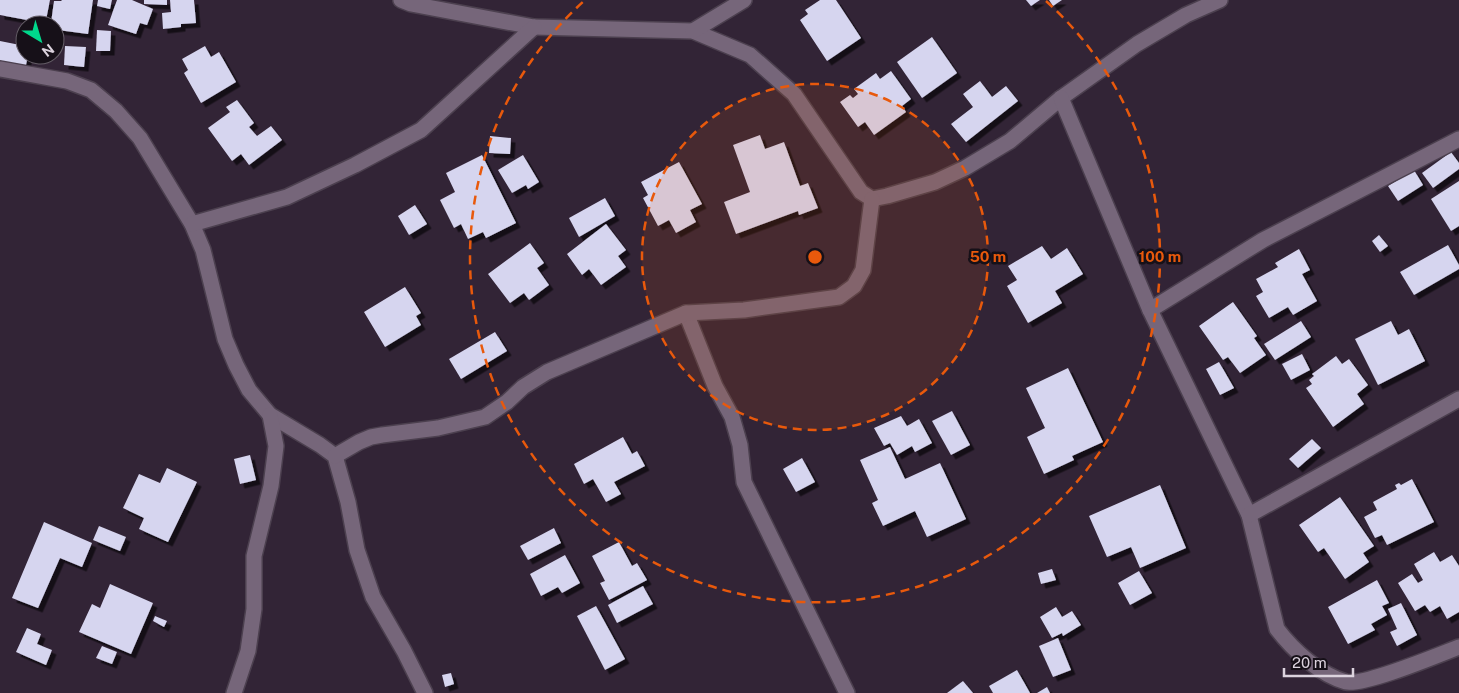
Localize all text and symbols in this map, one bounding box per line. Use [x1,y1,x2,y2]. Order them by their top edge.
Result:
north arrow [15,15,65,65]
text: N [39,41,57,60]
centre of rings [806,248,824,266]
text: 50 m [970,248,1006,265]
text: 100 m [1139,248,1181,265]
scale bar [1284,646,1353,678]
text: 20 m [1292,654,1327,671]

